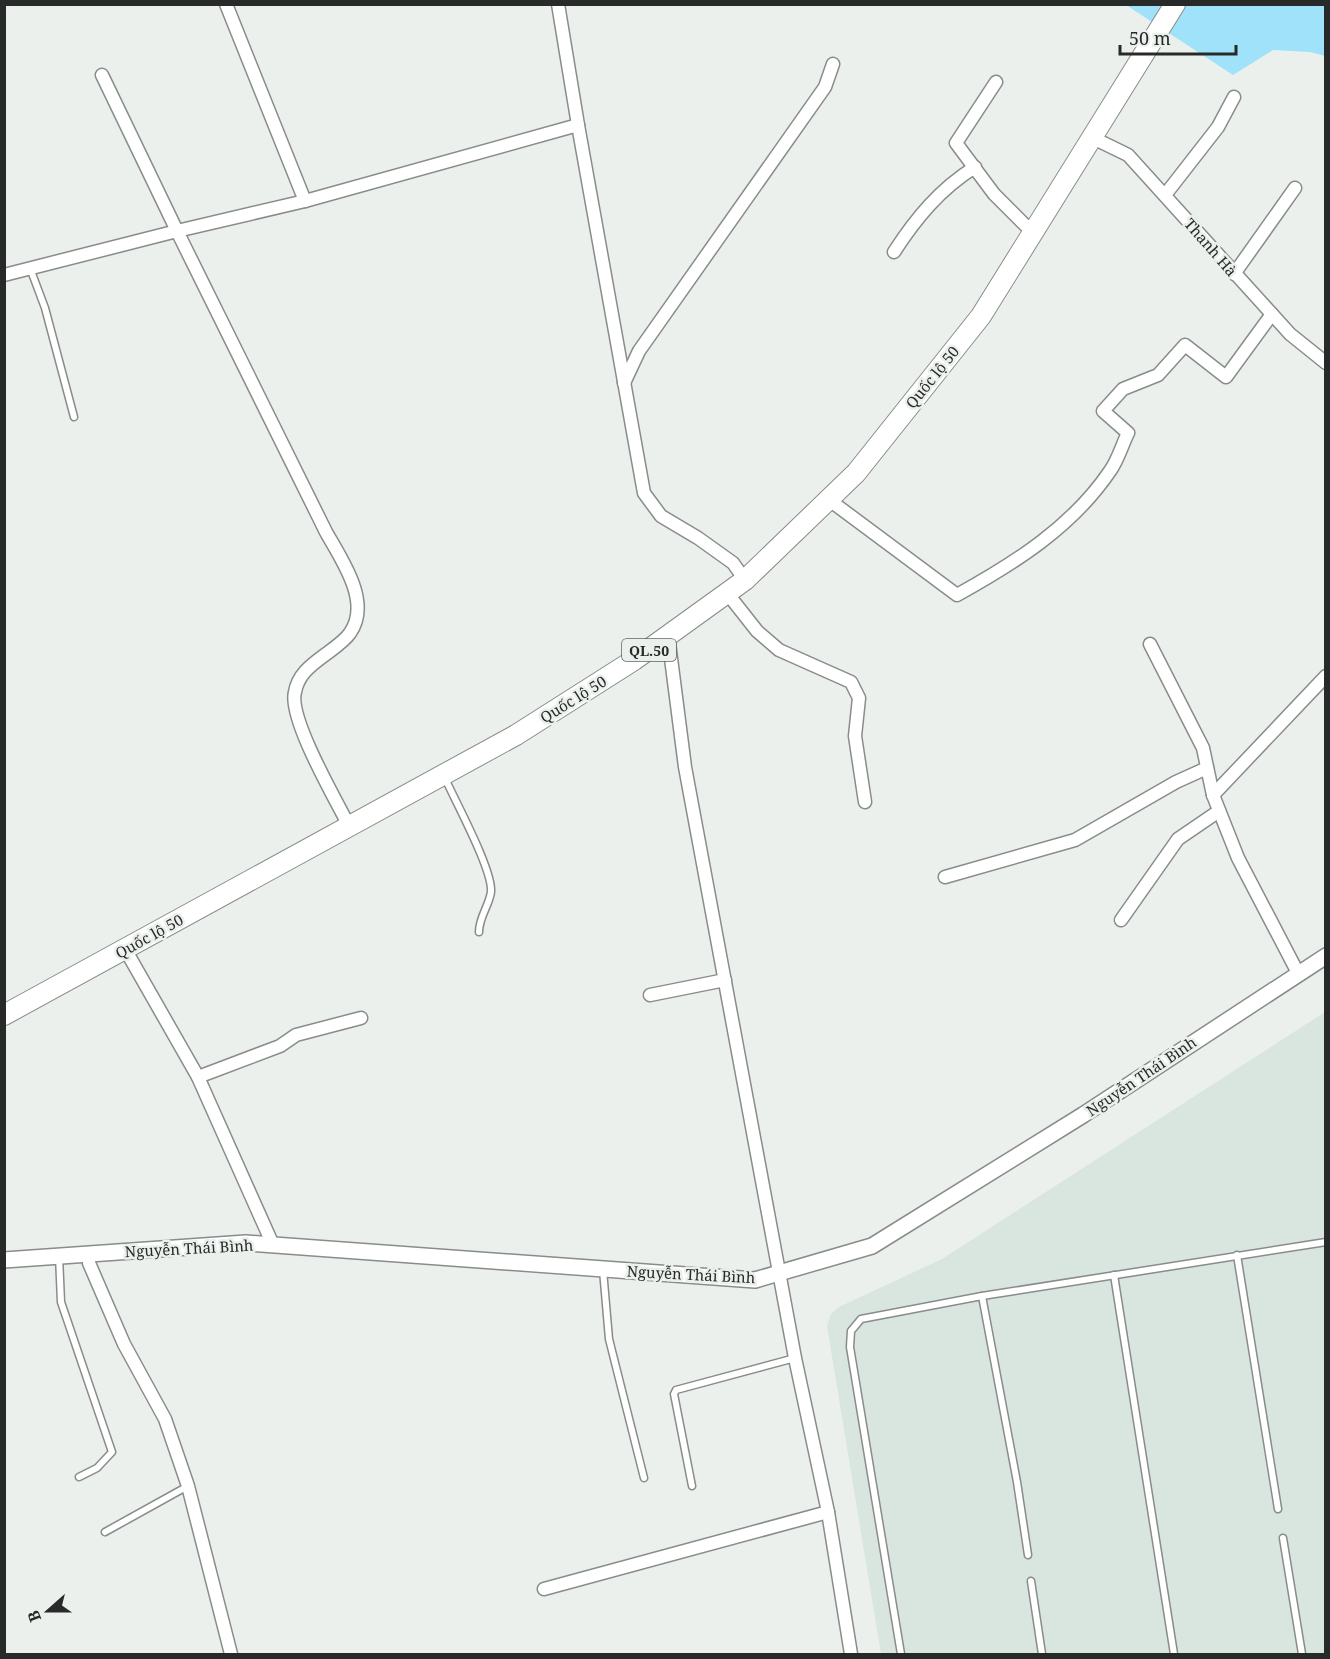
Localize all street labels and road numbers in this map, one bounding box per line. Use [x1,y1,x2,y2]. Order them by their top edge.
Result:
street label: Thanh Hà [1180,214,1242,280]
street label: Quốc lộ 50 [901,342,963,412]
road number: QL.50 [622,639,676,661]
street label: Quốc lộ 50 [536,671,610,727]
street label: Quốc lộ 50 [112,909,186,963]
street label: Nguyễn Thái Bình [1082,1031,1200,1120]
street label: Nguyễn Thái Bình [124,1235,254,1261]
street label: Nguyễn Thái Bình [626,1261,756,1287]

